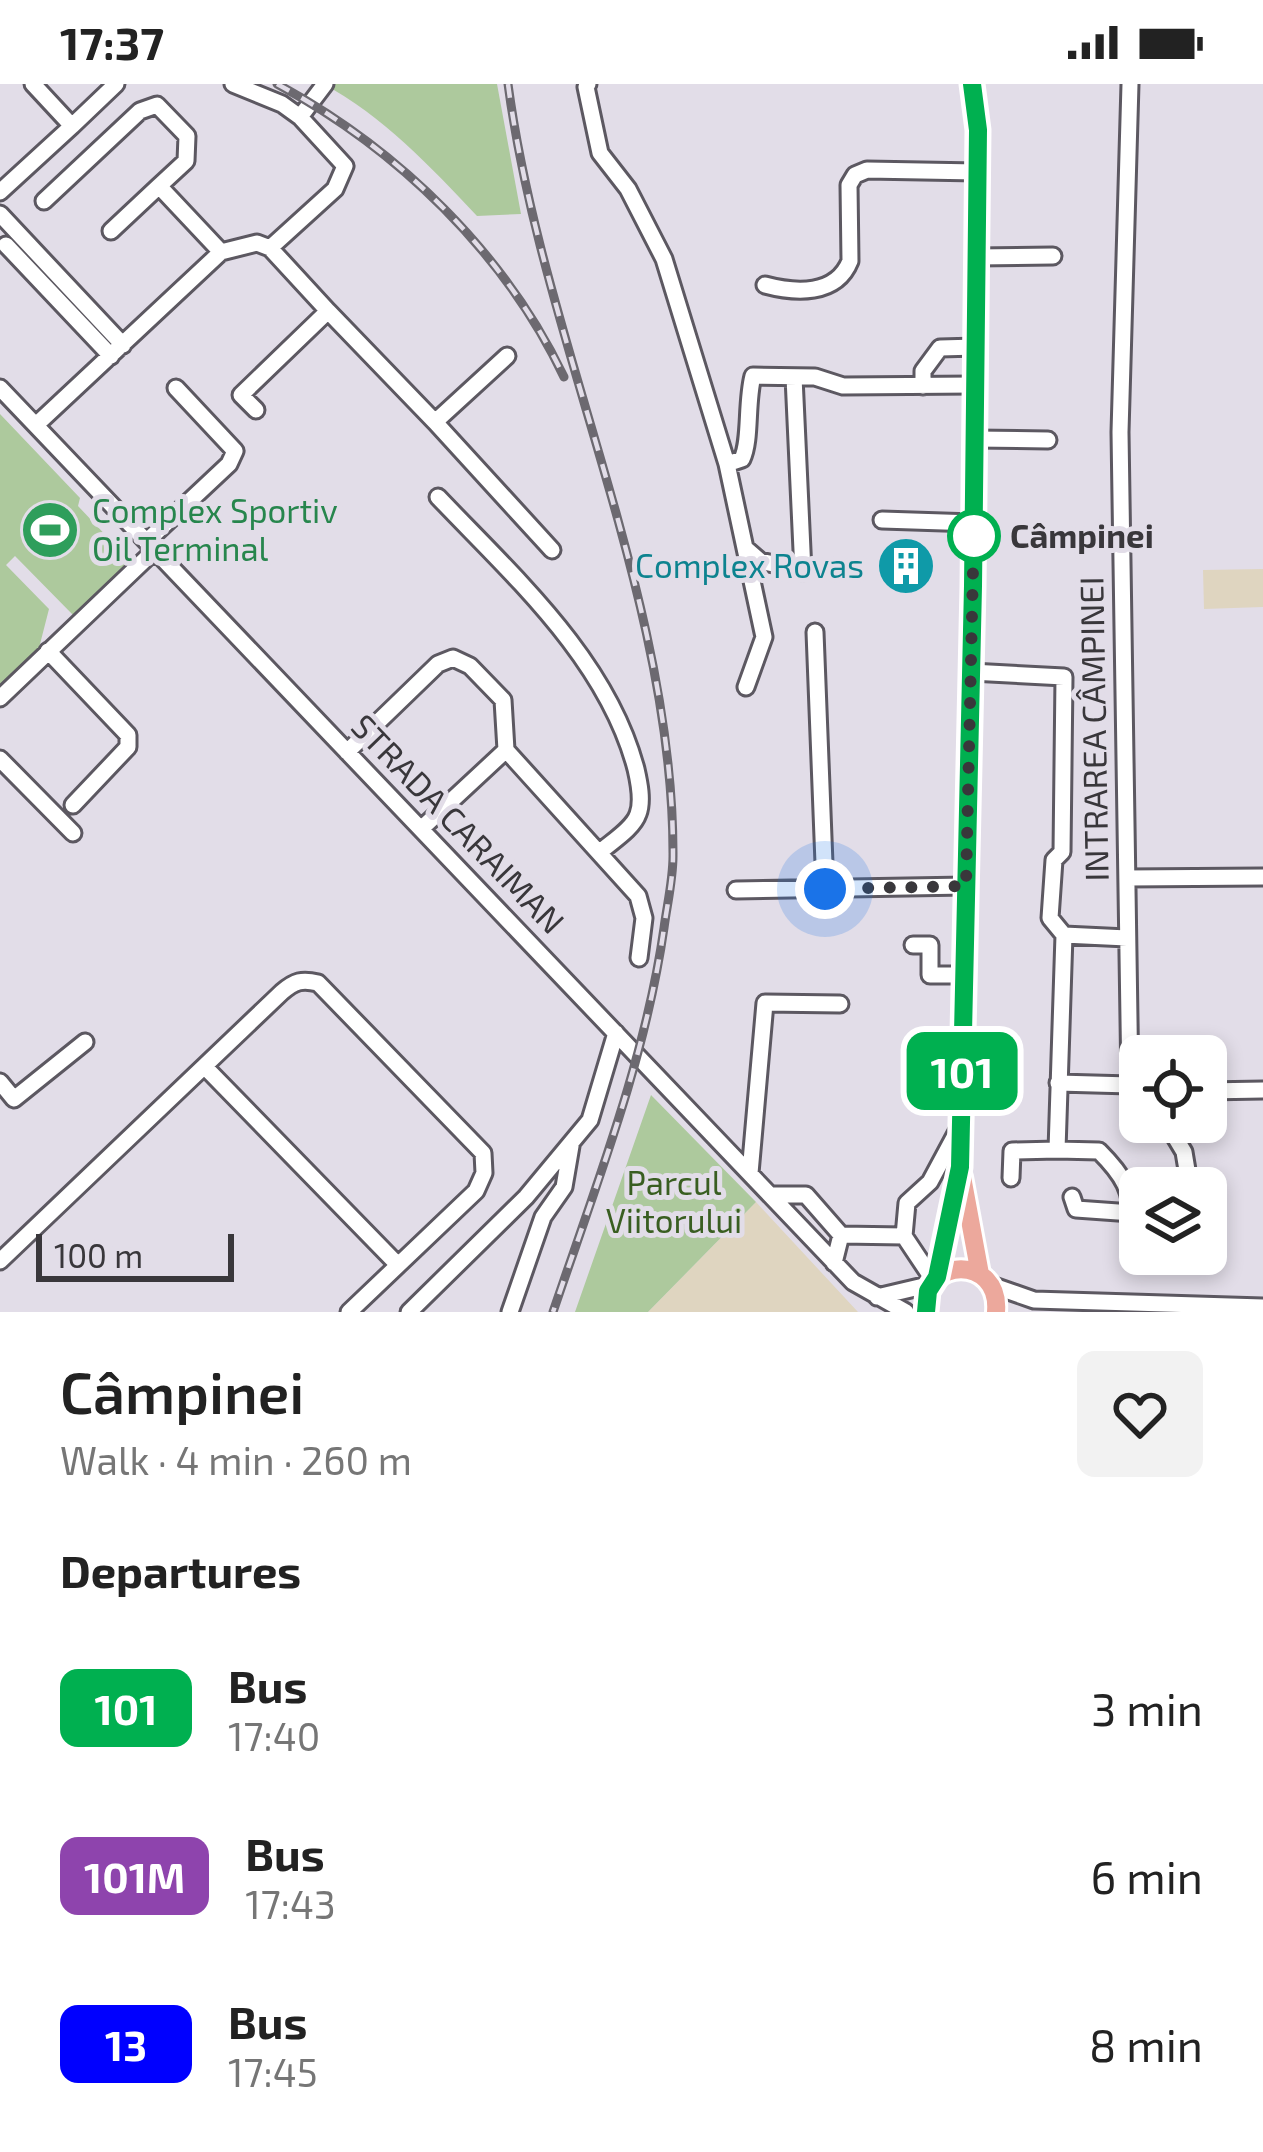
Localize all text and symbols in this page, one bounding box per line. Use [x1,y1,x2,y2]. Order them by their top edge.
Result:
text: 17:37 [60,15,164,69]
place label: Complex Sportiv Oil Terminal [92,490,338,568]
sports icon: Complex Sportiv Oil Terminal [19,499,81,561]
marker: Câmpinei [949,511,999,561]
place label: Câmpinei [1010,515,1154,555]
building icon: Complex Rovas [875,535,937,597]
place label: Complex Rovas [635,545,864,585]
street label: INTRAREA CÂMPINEI [1070,576,1116,882]
street label: STRADA CARAIMAN [344,705,574,941]
your location [795,859,855,919]
line badge: 101 [893,1032,1031,1110]
map controls [1119,1035,1227,1275]
button: locate [1119,1035,1227,1143]
text: 101 [931,1046,993,1096]
park label: Parcul Viitorului [606,1162,742,1240]
button: layers [1119,1167,1227,1275]
scale bar [36,1228,234,1281]
text: 100 m [54,1235,143,1275]
button: heart [1077,1351,1203,1477]
text: Câmpinei [60,1357,304,1425]
text: Walk · 4 min · 260 m [60,1436,412,1483]
text: Departures [60,1543,301,1597]
text: Bus [228,1658,307,1712]
text: 3 min [1091,1681,1203,1735]
text: 101 [95,1683,157,1733]
text: 17:40 [228,1712,320,1759]
text: Bus [245,1826,325,1880]
text: 6 min [1090,1849,1203,1903]
text: 101M [84,1851,185,1901]
text: 17:43 [245,1880,336,1927]
text: Bus [228,1994,307,2048]
text: 8 min [1089,2017,1203,2071]
text: 13 [105,2019,147,2069]
text: 17:45 [228,2048,318,2095]

